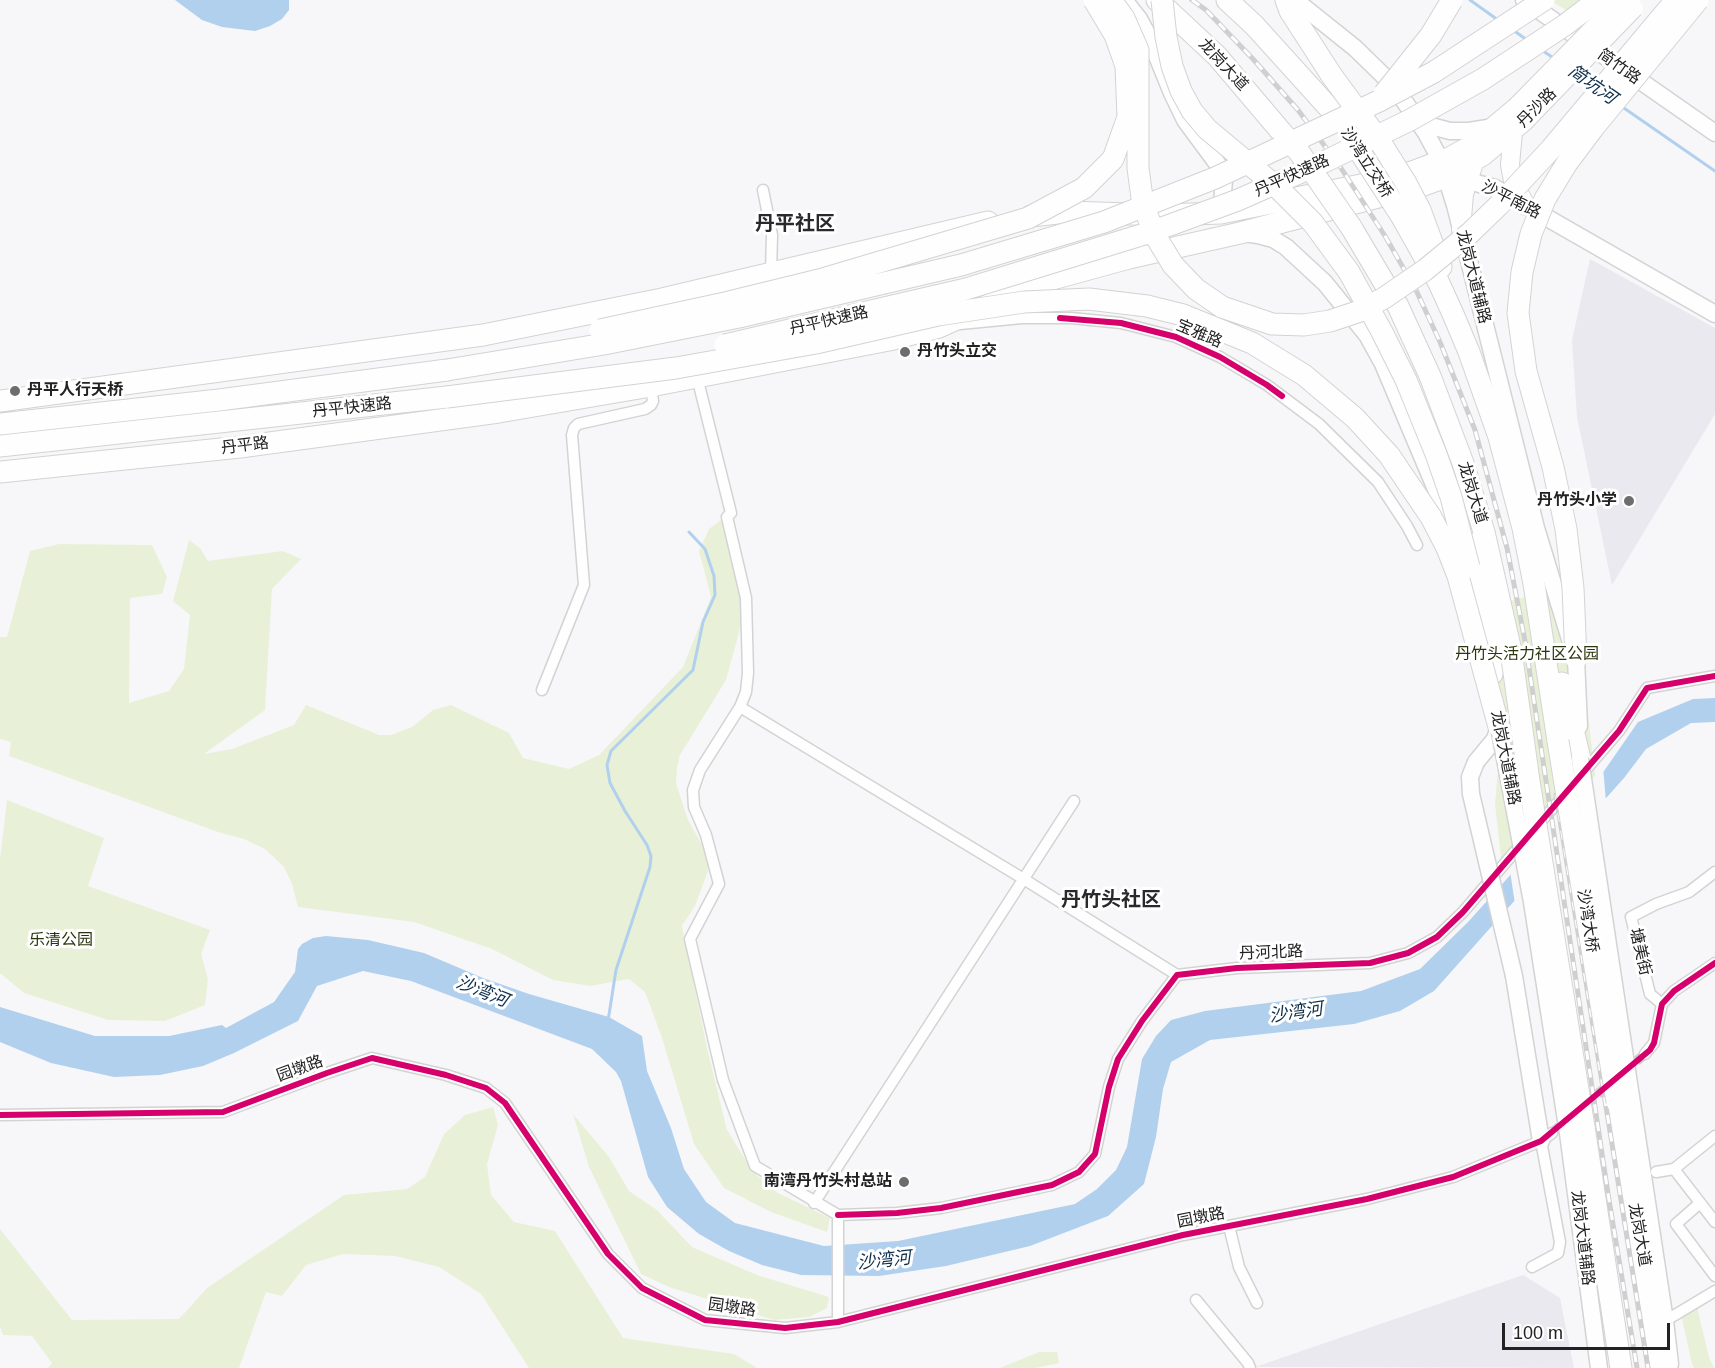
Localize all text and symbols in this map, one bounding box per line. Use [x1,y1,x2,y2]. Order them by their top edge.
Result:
street label: 龙岗大道 [1194,35,1252,95]
street label: 简竹路 [1594,45,1644,89]
water label: 简坑河 [1564,61,1620,109]
street label: 丹沙路 [1513,84,1561,132]
street label: 沙湾立交桥 [1336,124,1396,202]
street label: 丹平快速路 [1252,151,1332,201]
street label: 沙平南路 [1478,177,1544,223]
district label: 丹平社区 [755,212,835,236]
street label: 龙岗大道辅路 [1452,228,1494,326]
street label: 丹平快速路 [788,303,870,339]
street label: 宝雅路 [1173,316,1225,352]
place label: 丹竹头立交 [917,342,997,362]
marker: 丹竹头立交 [898,345,912,359]
place label: 丹平人行天桥 [27,381,123,401]
marker: 丹平人行天桥 [8,384,22,398]
street label: 丹平快速路 [311,394,393,422]
street label: 丹平路 [220,434,270,458]
street label: 龙岗大道 [1453,460,1491,526]
place label: 丹竹头小学 [1537,491,1617,511]
marker: 丹竹头小学 [1622,494,1636,508]
park label: 丹竹头活力社区公园 [1455,645,1599,665]
street label: 龙岗大道辅路 [1486,709,1524,807]
district label: 丹竹头社区 [1061,888,1161,912]
street label: 沙湾大桥 [1573,888,1601,954]
street label: 塘美街 [1625,926,1655,978]
park label: 乐清公园 [29,931,93,951]
street label: 丹河北路 [1239,942,1303,964]
water label: 沙湾河 [453,972,511,1012]
water label: 沙湾河 [1268,999,1324,1027]
street label: 园墩路 [274,1052,326,1086]
place label: 南湾丹竹头村总站 [764,1172,892,1192]
marker: 南湾丹竹头村总站 [897,1175,911,1189]
street label: 龙岗大道辅路 [1567,1189,1597,1287]
street label: 龙岗大道 [1624,1202,1654,1268]
street label: 园墩路 [1176,1204,1226,1232]
water label: 沙湾河 [856,1247,912,1275]
street label: 园墩路 [707,1295,757,1321]
scale bar [1505,1311,1673,1349]
text: 100 m [1513,1323,1563,1343]

